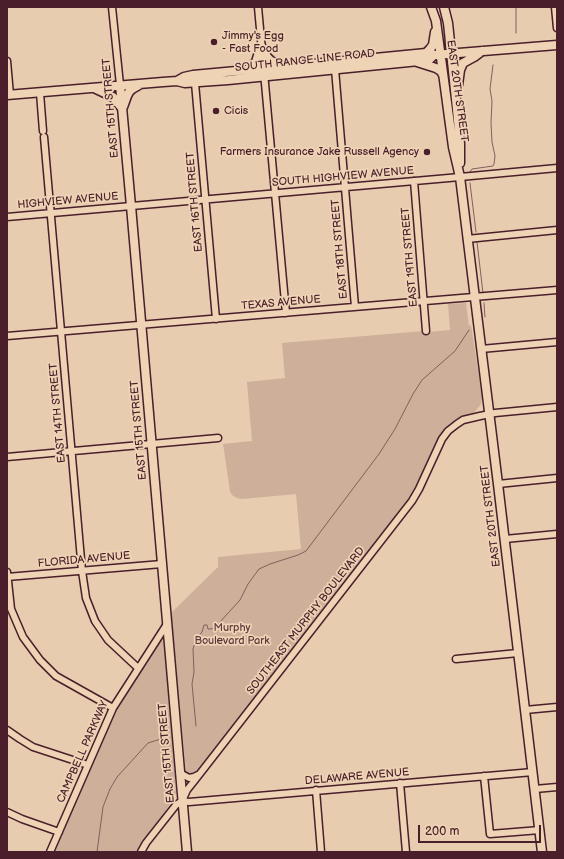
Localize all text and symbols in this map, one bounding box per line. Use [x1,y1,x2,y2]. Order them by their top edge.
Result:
place label: Jimmy's Egg - Fast Food [222,29,284,55]
marker: Jimmy's Egg - Fast Food [209,37,219,47]
street label: EAST 20TH STREET [443,39,471,143]
street label: SOUTH RANGE LINE ROAD [234,47,376,75]
street label: EAST 15TH STREET [100,58,122,158]
place label: Cicis [224,104,248,118]
marker: Cicis [211,106,221,116]
place label: Farmers Insurance Jake Russell Agency [220,145,419,159]
marker: Farmers Insurance Jake Russell Agency [422,147,432,157]
street label: EAST 16TH STREET [184,151,206,253]
street label: SOUTH HIGHVIEW AVENUE [272,164,414,190]
street label: HIGHVIEW AVENUE [17,190,119,212]
street label: EAST 18TH STREET [329,198,351,300]
street label: EAST 19TH STREET [399,206,421,308]
street label: TEXAS AVENUE [241,293,321,313]
street label: EAST 14TH STREET [47,362,69,464]
street label: EAST 15TH STREET [128,380,150,480]
street label: EAST 20TH STREET [478,464,504,568]
street label: SOUTHEAST MURPHY BOULEVARD [244,545,368,697]
street label: FLORIDA AVENUE [37,549,131,571]
park label: Murphy Boulevard Park [194,621,270,647]
street label: CAMPBELL PARKWAY [55,699,111,805]
street label: EAST 15TH STREET [156,703,178,803]
street label: DELAWARE AVENUE [304,766,410,788]
scale bar [420,817,543,843]
text: 200 m [425,824,459,839]

